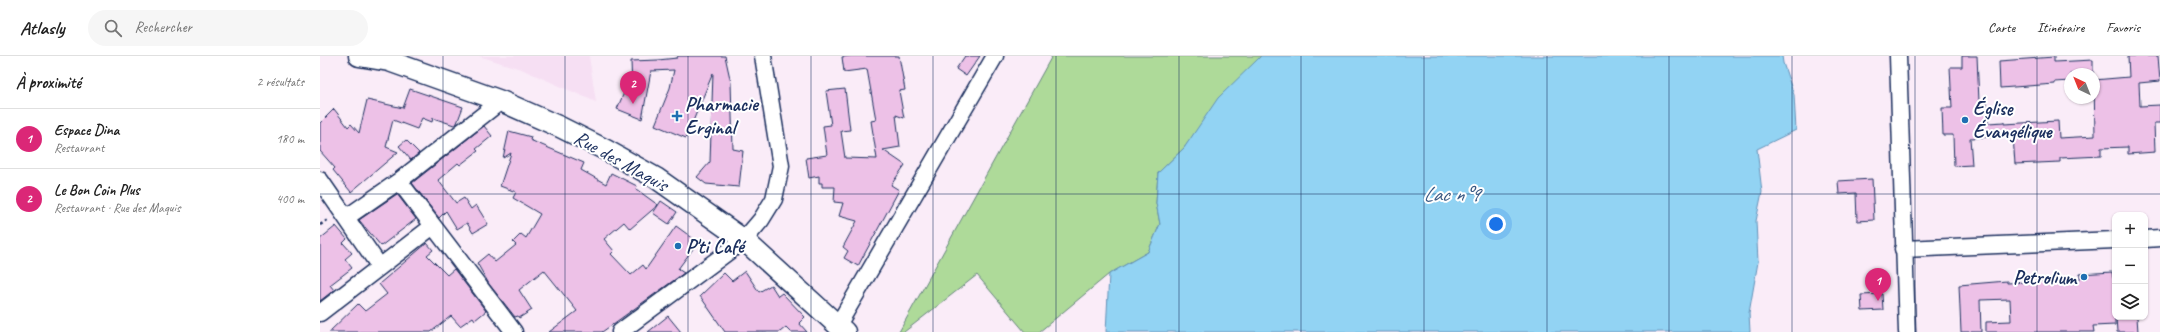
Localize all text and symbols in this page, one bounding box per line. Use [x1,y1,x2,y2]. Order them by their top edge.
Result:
search box [88,10,368,46]
text: Atlasly [20,16,64,40]
icon: search [102,17,124,39]
text: Rechercher [134,18,192,37]
text: Carte [1988,19,2015,36]
text: Itinéraire [2037,19,2084,36]
text: Favoris [2106,19,2140,36]
north arrow [2064,68,2100,104]
pin: 2 [620,71,646,104]
text: À proximité [16,72,81,93]
text: 2 résultats [256,74,304,90]
place label: Pharmacie Erginal [685,92,760,140]
place label: Église Évangélique [1973,96,2053,144]
marker: Pharmacie Erginal [672,111,682,121]
marker: Église Évangélique [1960,115,1970,125]
text: Espace Dina [54,121,119,140]
street label: Rue des Maquis [570,125,674,198]
text: 1 [26,131,32,147]
text: 180 m [276,131,304,147]
text: Restaurant [54,140,104,156]
text: Le Bon Coin Plus [54,181,140,200]
water label: Lac n°9 [1423,181,1483,207]
text: 2 [26,191,32,207]
text: 400 m [276,191,304,207]
text: Restaurant · Rue des Maquis [54,200,180,216]
map controls [2112,212,2148,320]
button: + [2112,212,2148,248]
your location [1486,214,1506,234]
place label: P'ti Café [686,234,747,259]
marker: P'ti Café [673,241,683,251]
button: − [2112,248,2148,284]
place label: Petrolium [2013,265,2078,290]
pin: 1 [1865,268,1891,301]
marker: Petrolium [2079,272,2089,282]
button: layers [2112,284,2148,320]

